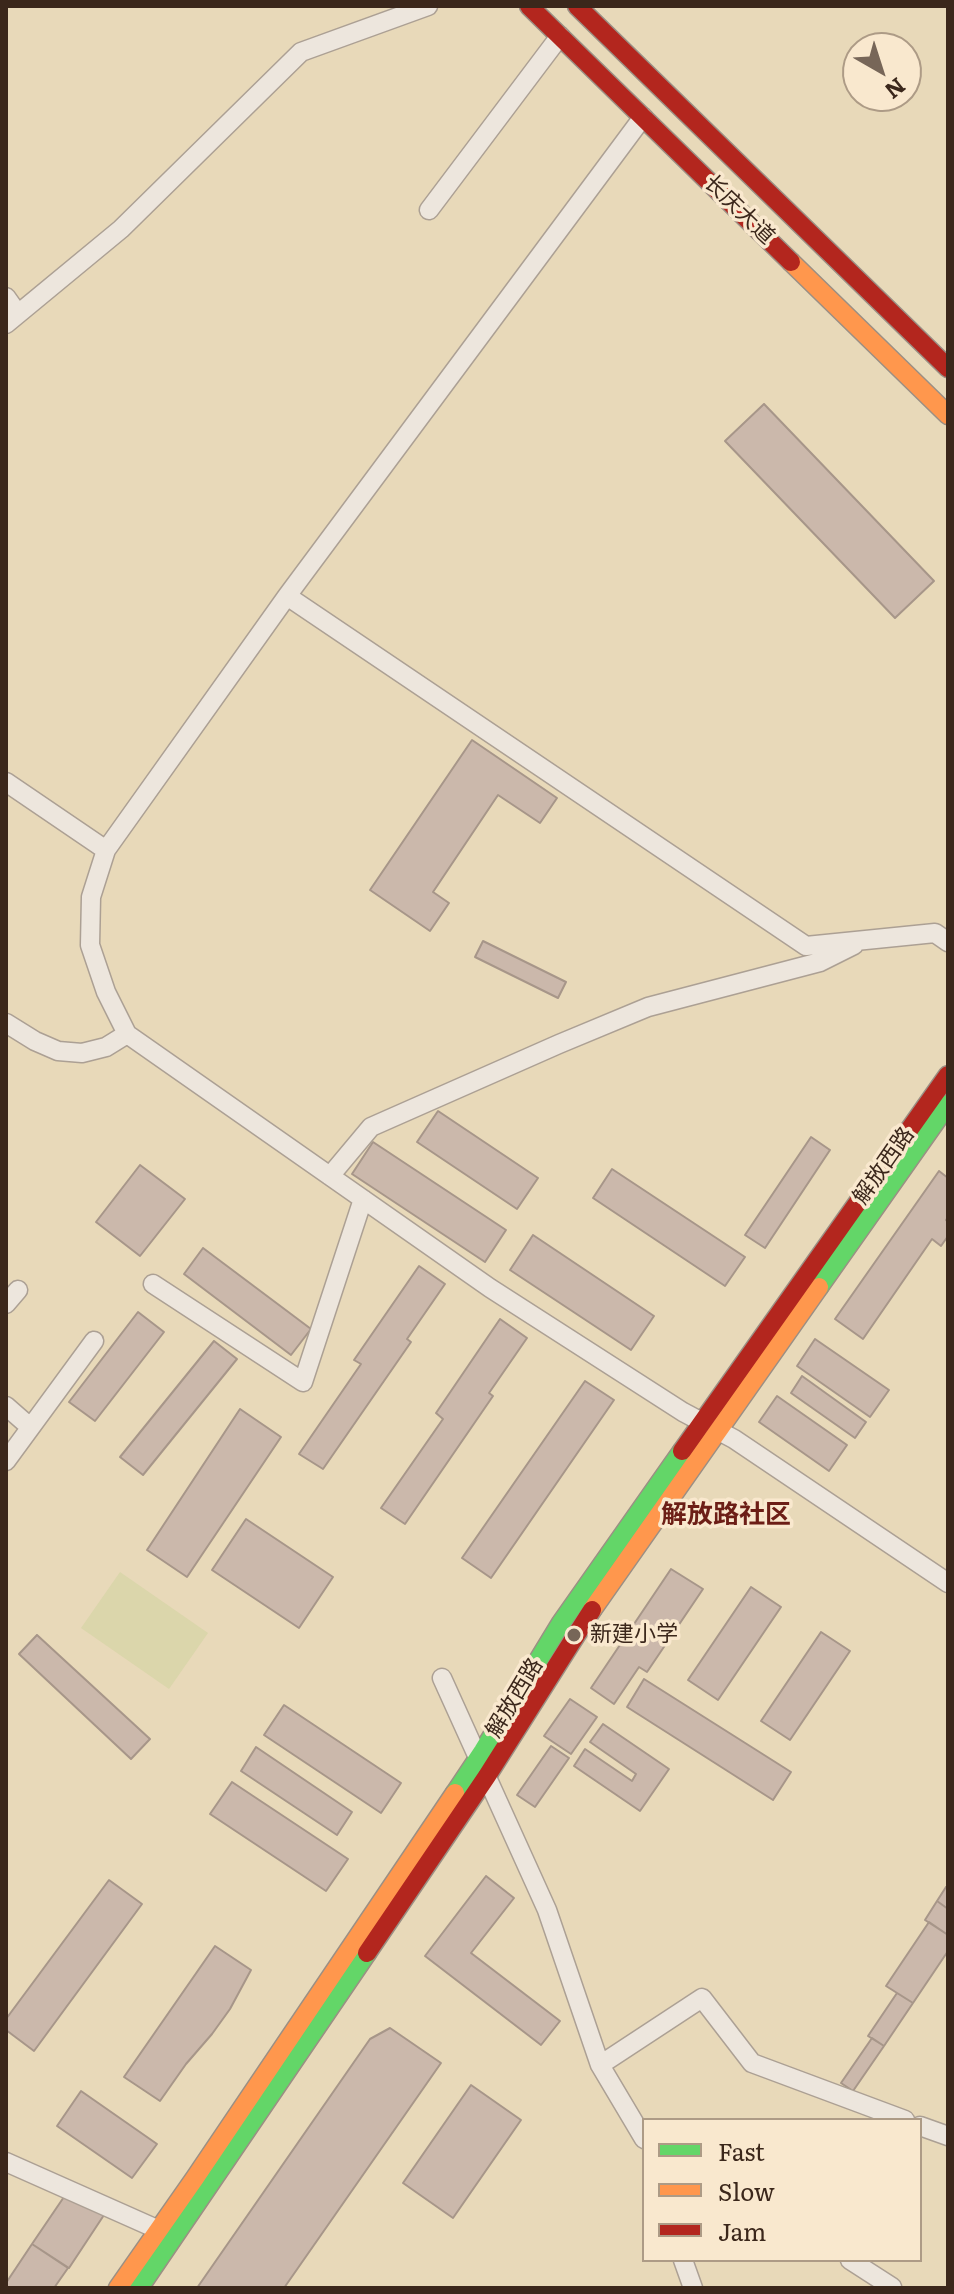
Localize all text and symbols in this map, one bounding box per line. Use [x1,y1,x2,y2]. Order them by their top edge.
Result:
north arrow [842,32,922,112]
text: N [879,71,914,108]
street label: 长庆大道 [698,170,780,250]
street label: 解放西路 [848,1122,920,1210]
district label: 解放路社区 [661,1499,791,1531]
place label: 新建小学 [590,1622,678,1648]
marker: 新建小学 [565,1626,583,1644]
street label: 解放西路 [481,1653,549,1743]
legend [642,2118,922,2262]
text: Fast [718,2133,765,2168]
text: Slow [718,2173,775,2208]
text: Jam [718,2213,766,2248]

